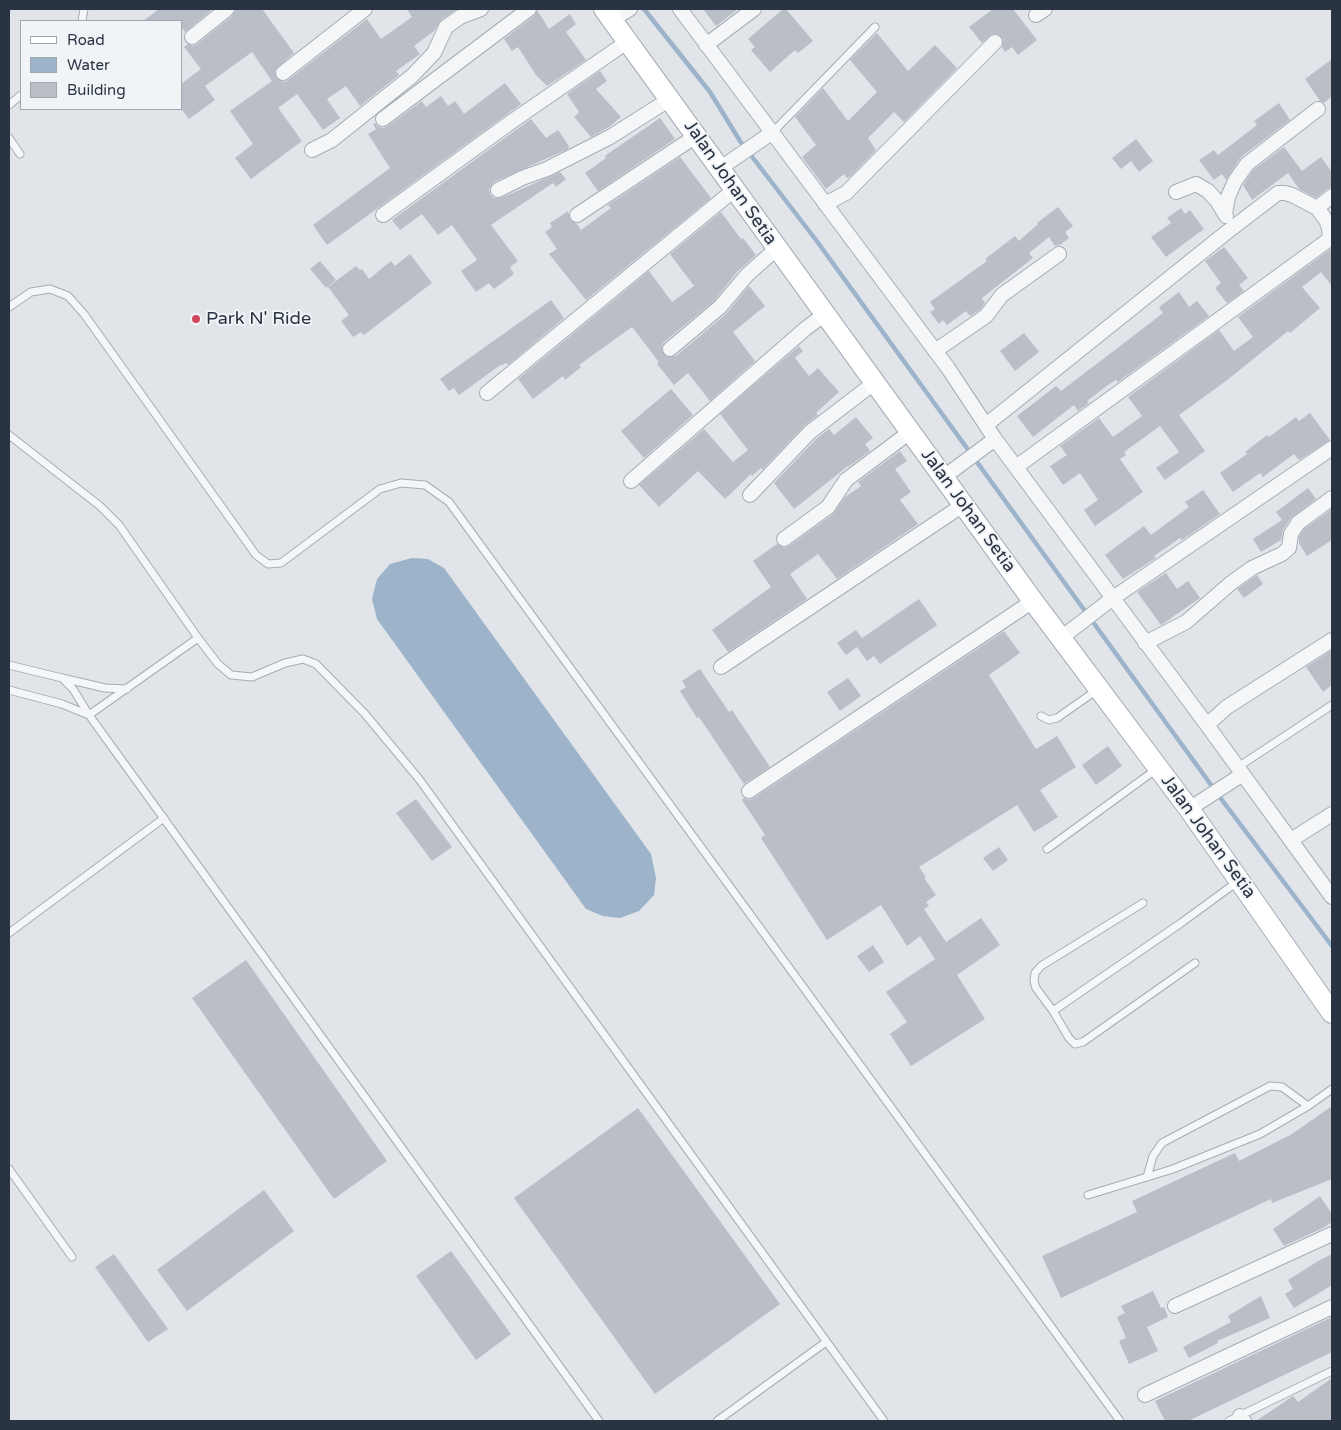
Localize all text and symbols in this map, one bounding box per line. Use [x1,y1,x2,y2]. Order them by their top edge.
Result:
legend [20,20,182,110]
text: Road [67,31,105,49]
text: Water [67,56,110,74]
text: Building [67,81,126,99]
street label: Jalan Johan Setia [679,116,781,250]
place label: Park N' Ride [206,308,311,330]
marker: Park N' Ride [190,313,202,325]
street label: Jalan Johan Setia [916,445,1020,577]
street label: Jalan Johan Setia [1156,771,1260,903]

